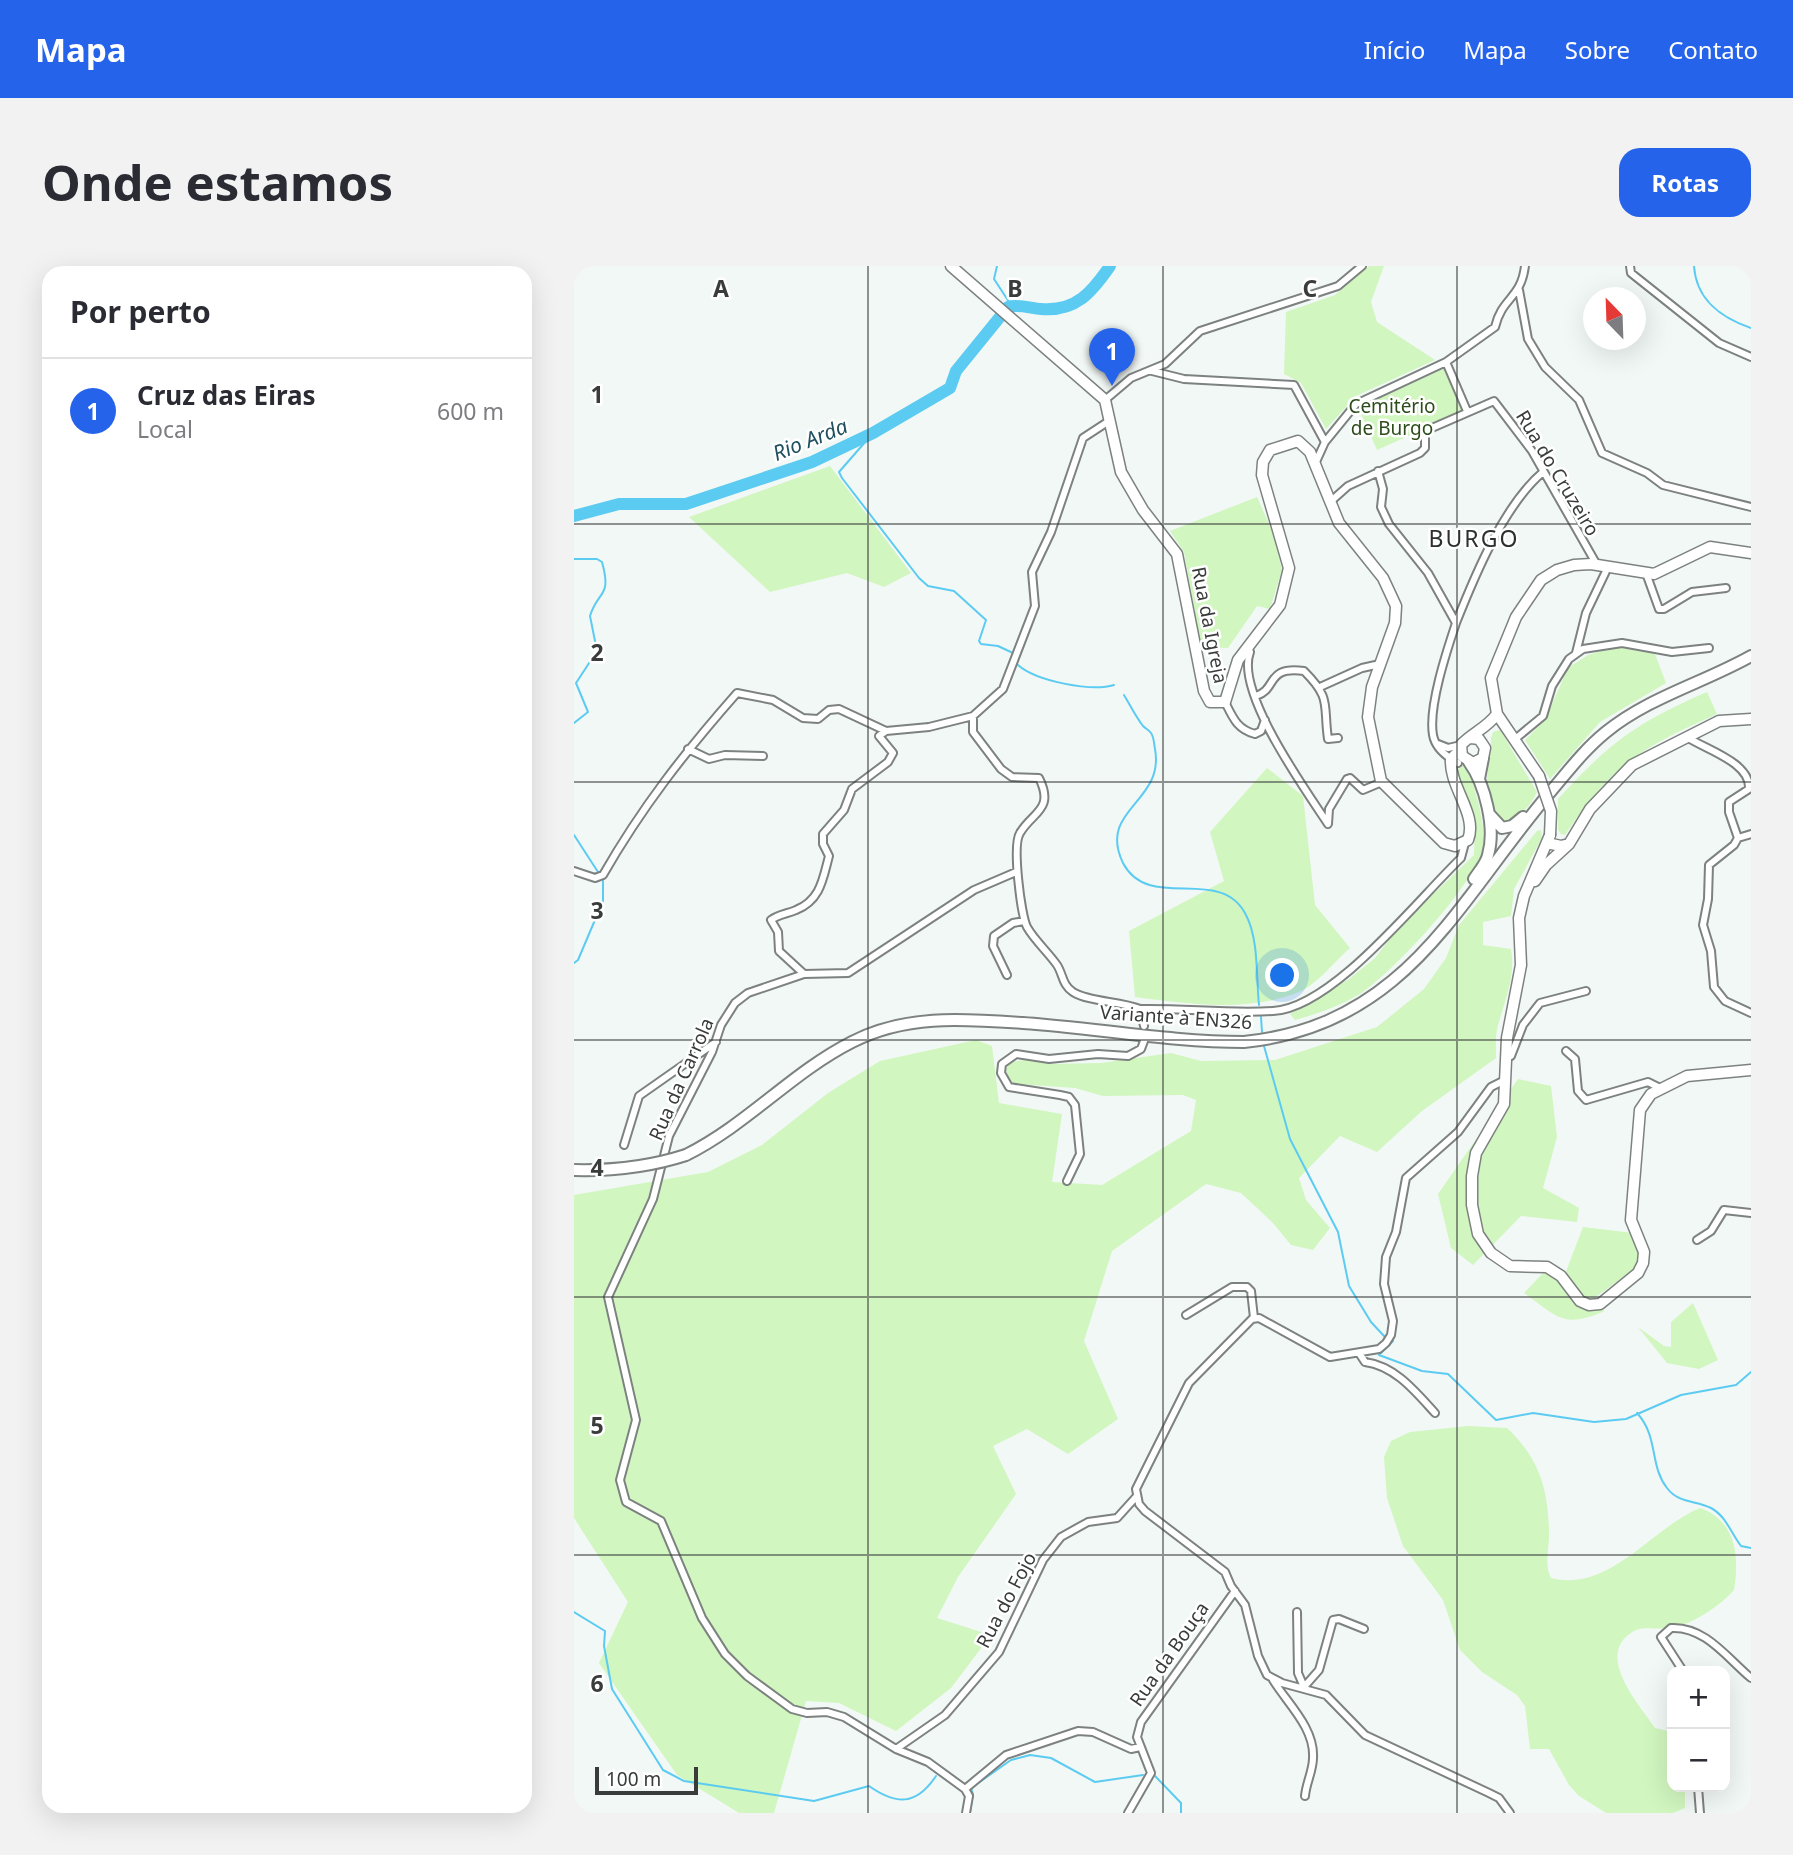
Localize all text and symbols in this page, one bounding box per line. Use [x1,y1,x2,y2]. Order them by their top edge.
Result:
text: Mapa [35,27,127,72]
text: Início [1364,33,1425,66]
text: Mapa [1463,33,1527,66]
text: Sobre [1565,33,1630,66]
text: Contato [1668,33,1758,66]
button: Rotas [1619,148,1751,217]
text: Onde estamos [42,149,393,215]
text: A [713,272,729,304]
text: B [1007,272,1023,304]
text: C [1303,272,1318,304]
north arrow [1583,287,1646,350]
text: Por perto [70,291,211,332]
pin: 1 [1089,328,1135,386]
text: Cruz das Eiras [137,377,316,413]
text: 1 [590,378,604,410]
park label: Cemitério de Burgo [1348,393,1436,441]
text: 1 [86,395,100,427]
text: 600 m [437,395,504,427]
street label: Rua do Cruzeiro [1510,405,1606,541]
water label: Rio Arda [768,411,852,467]
text: Local [137,413,193,445]
district label: BURGO [1429,522,1519,554]
street label: Rua da Igreja [1186,564,1234,686]
text: 2 [590,636,604,668]
text: 3 [590,894,604,926]
your location [1265,958,1299,992]
street label: Variante à EN326 [1099,999,1253,1035]
street label: Rua da Carrola [642,1014,720,1144]
text: 4 [590,1151,604,1183]
text: 5 [590,1409,604,1441]
street label: Rua do Fojo [970,1548,1042,1652]
street label: Rua da Bouça [1123,1597,1215,1711]
map controls [1667,1666,1730,1792]
button: + [1667,1666,1730,1729]
text: 6 [590,1667,604,1699]
button: − [1667,1729,1730,1792]
scale bar [595,1764,698,1796]
text: 100 m [606,1766,661,1792]

